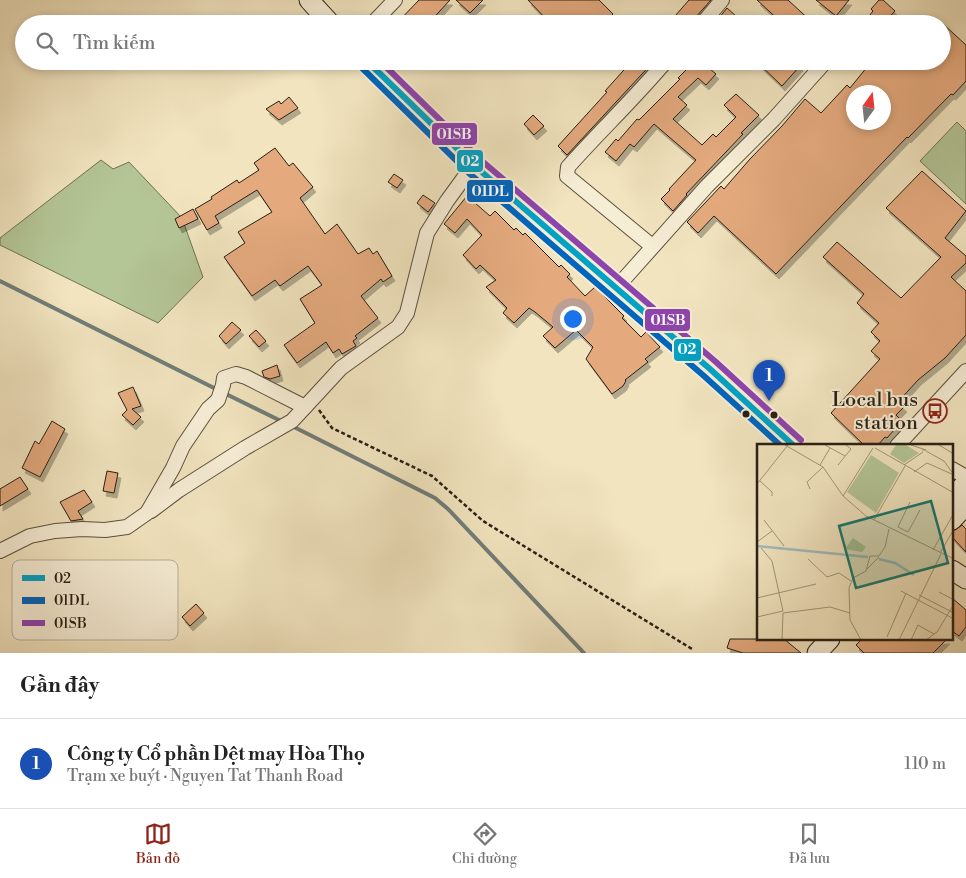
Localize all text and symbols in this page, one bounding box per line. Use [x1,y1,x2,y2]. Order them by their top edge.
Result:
search box [15,15,951,70]
icon: search [33,29,61,57]
text: Tìm kiếm [73,31,156,55]
north arrow [846,85,891,130]
line badge: 01SB [431,122,478,146]
text: 01SB [437,126,471,144]
line badge: 02 [456,149,484,173]
text: 02 [461,153,480,171]
line badge: 01DL [466,179,514,203]
text: 01DL [471,183,509,201]
your location [560,306,586,332]
line badge: 01SB [644,308,691,332]
text: 01SB [651,312,685,330]
line badge: 02 [673,338,702,362]
text: 02 [678,341,697,359]
pin: 1 [753,360,785,401]
place label: Local bus station [832,388,918,436]
bus stop icon: Local bus station [922,398,948,424]
unlabelled marker [741,409,751,419]
unlabelled marker [769,410,779,420]
inset map [757,444,954,640]
legend [12,560,178,640]
text: 02 [54,570,71,588]
text: 01DL [54,592,89,610]
text: 01SB [54,615,87,633]
text: Gần đây [20,673,99,699]
text: Công ty Cổ phần Dệt may Hòa Thọ [67,742,365,766]
text: 1 [32,754,40,774]
text: 110 m [904,754,946,774]
text: Trạm xe buýt · Nguyen Tat Thanh Road [67,766,343,786]
tab: Bản đồ [136,820,180,868]
tab: Chỉ đường [452,820,517,868]
tab: Đã lưu [789,820,830,868]

